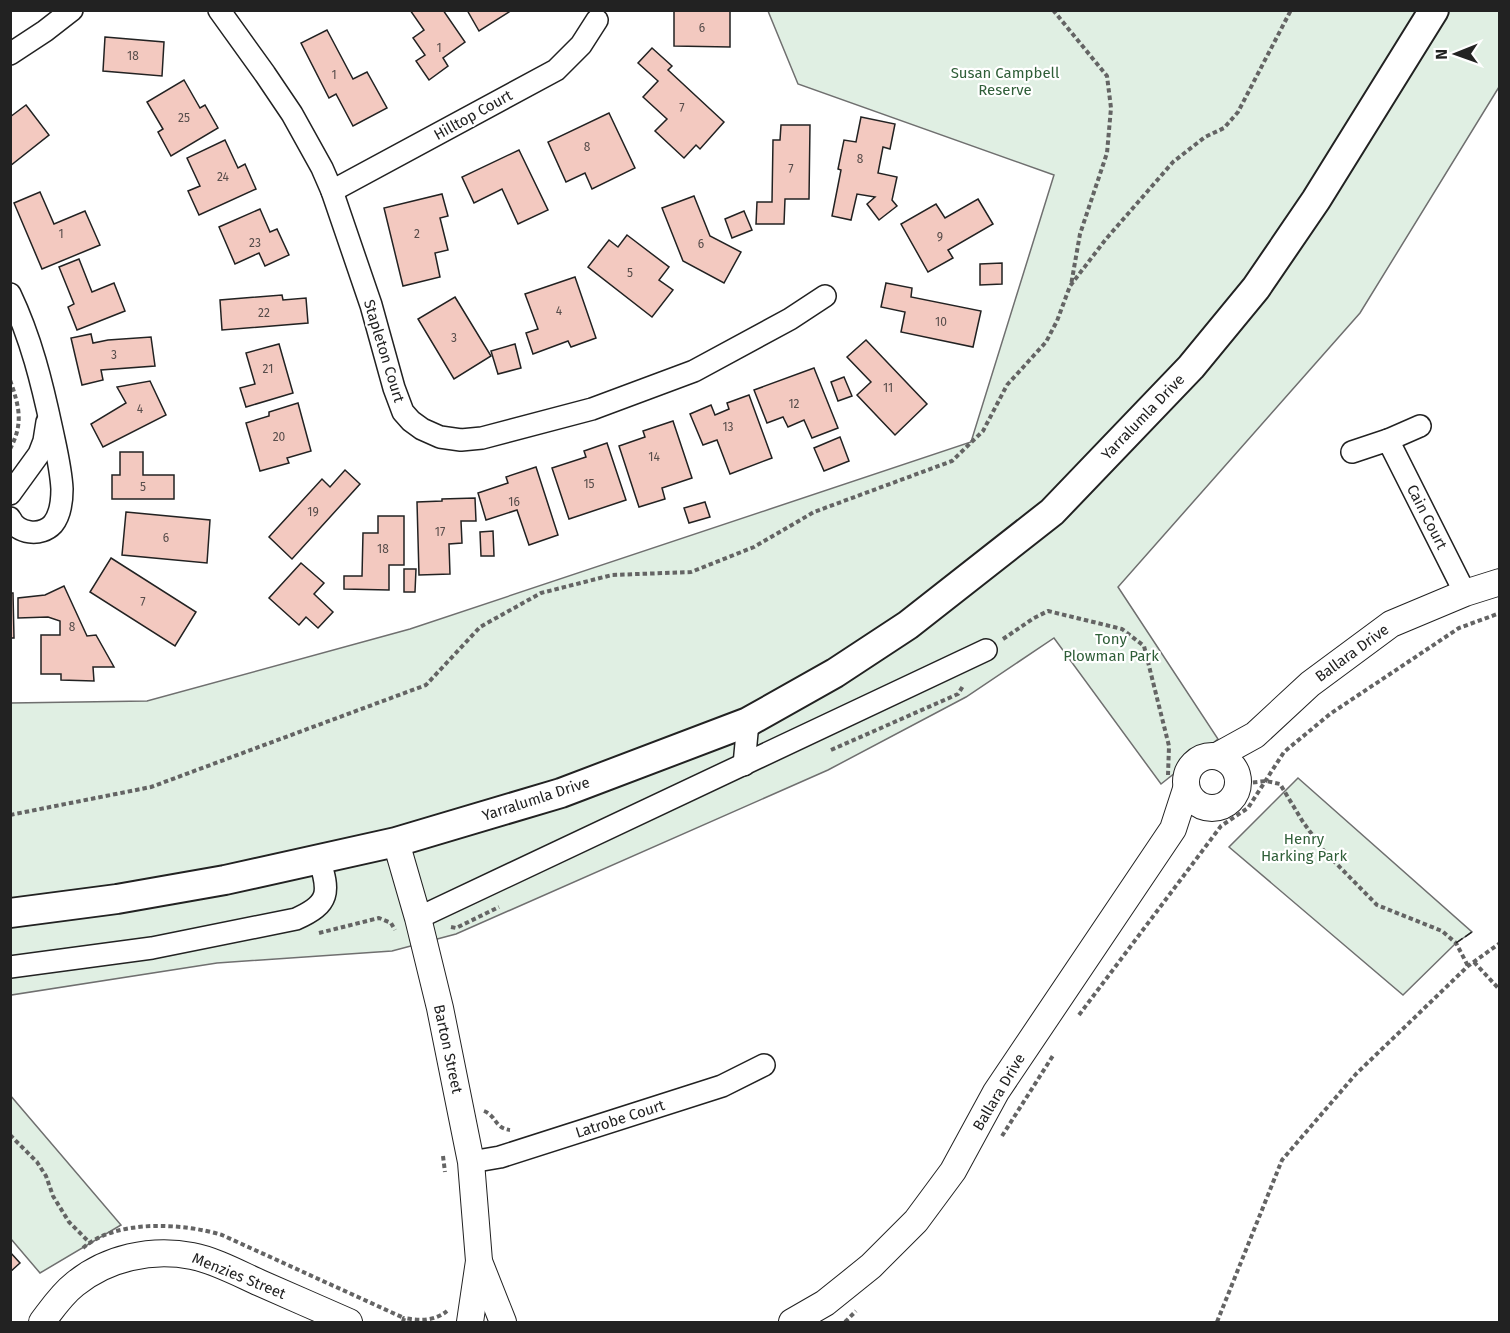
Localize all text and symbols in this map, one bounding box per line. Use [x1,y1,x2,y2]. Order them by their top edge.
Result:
house number: 6 [699,21,705,35]
north arrow [1426,24,1486,84]
house number: 1 [436,41,442,55]
house number: 18 [127,49,139,63]
text: N [1432,49,1451,60]
park label: Susan Campbell Reserve [951,64,1060,99]
house number: 1 [331,68,337,82]
street label: Hilltop Court [431,86,516,144]
house number: 7 [679,101,685,115]
house number: 25 [178,111,190,125]
house number: 8 [584,140,591,154]
house number: 8 [857,152,864,166]
house number: 7 [788,162,794,176]
house number: 24 [217,170,230,184]
house number: 1 [58,227,64,241]
house number: 2 [414,227,420,241]
house number: 9 [937,230,943,244]
house number: 23 [249,236,261,250]
house number: 6 [698,237,704,251]
house number: 5 [627,266,633,280]
street label: Stapleton Court [360,297,408,405]
house number: 4 [556,304,563,318]
house number: 22 [258,306,270,320]
house number: 10 [935,315,947,329]
house number: 3 [451,331,457,345]
house number: 3 [111,348,117,362]
house number: 21 [263,362,273,376]
street label: Yarralumla Drive [1098,370,1188,464]
house number: 11 [883,381,893,395]
house number: 12 [788,397,800,411]
house number: 4 [137,402,144,416]
house number: 13 [722,420,734,434]
house number: 20 [273,430,286,444]
house number: 14 [648,450,660,464]
house number: 15 [583,477,595,491]
house number: 5 [140,480,146,494]
street label: Cain Court [1403,482,1451,553]
house number: 16 [508,495,520,509]
house number: 19 [307,505,319,519]
house number: 17 [435,525,445,539]
house number: 6 [163,531,169,545]
house number: 18 [377,542,389,556]
house number: 7 [140,595,146,609]
house number: 8 [69,620,76,634]
street label: Ballara Drive [1312,620,1392,686]
park label: Tony Plowman Park [1063,630,1159,665]
street label: Yarralumla Drive [480,773,592,825]
park label: Henry Harking Park [1261,830,1347,865]
street label: Barton Street [430,1003,466,1096]
street label: Ballara Drive [969,1050,1029,1134]
street label: Latrobe Court [573,1096,667,1142]
street label: Menzies Street [190,1249,289,1303]

